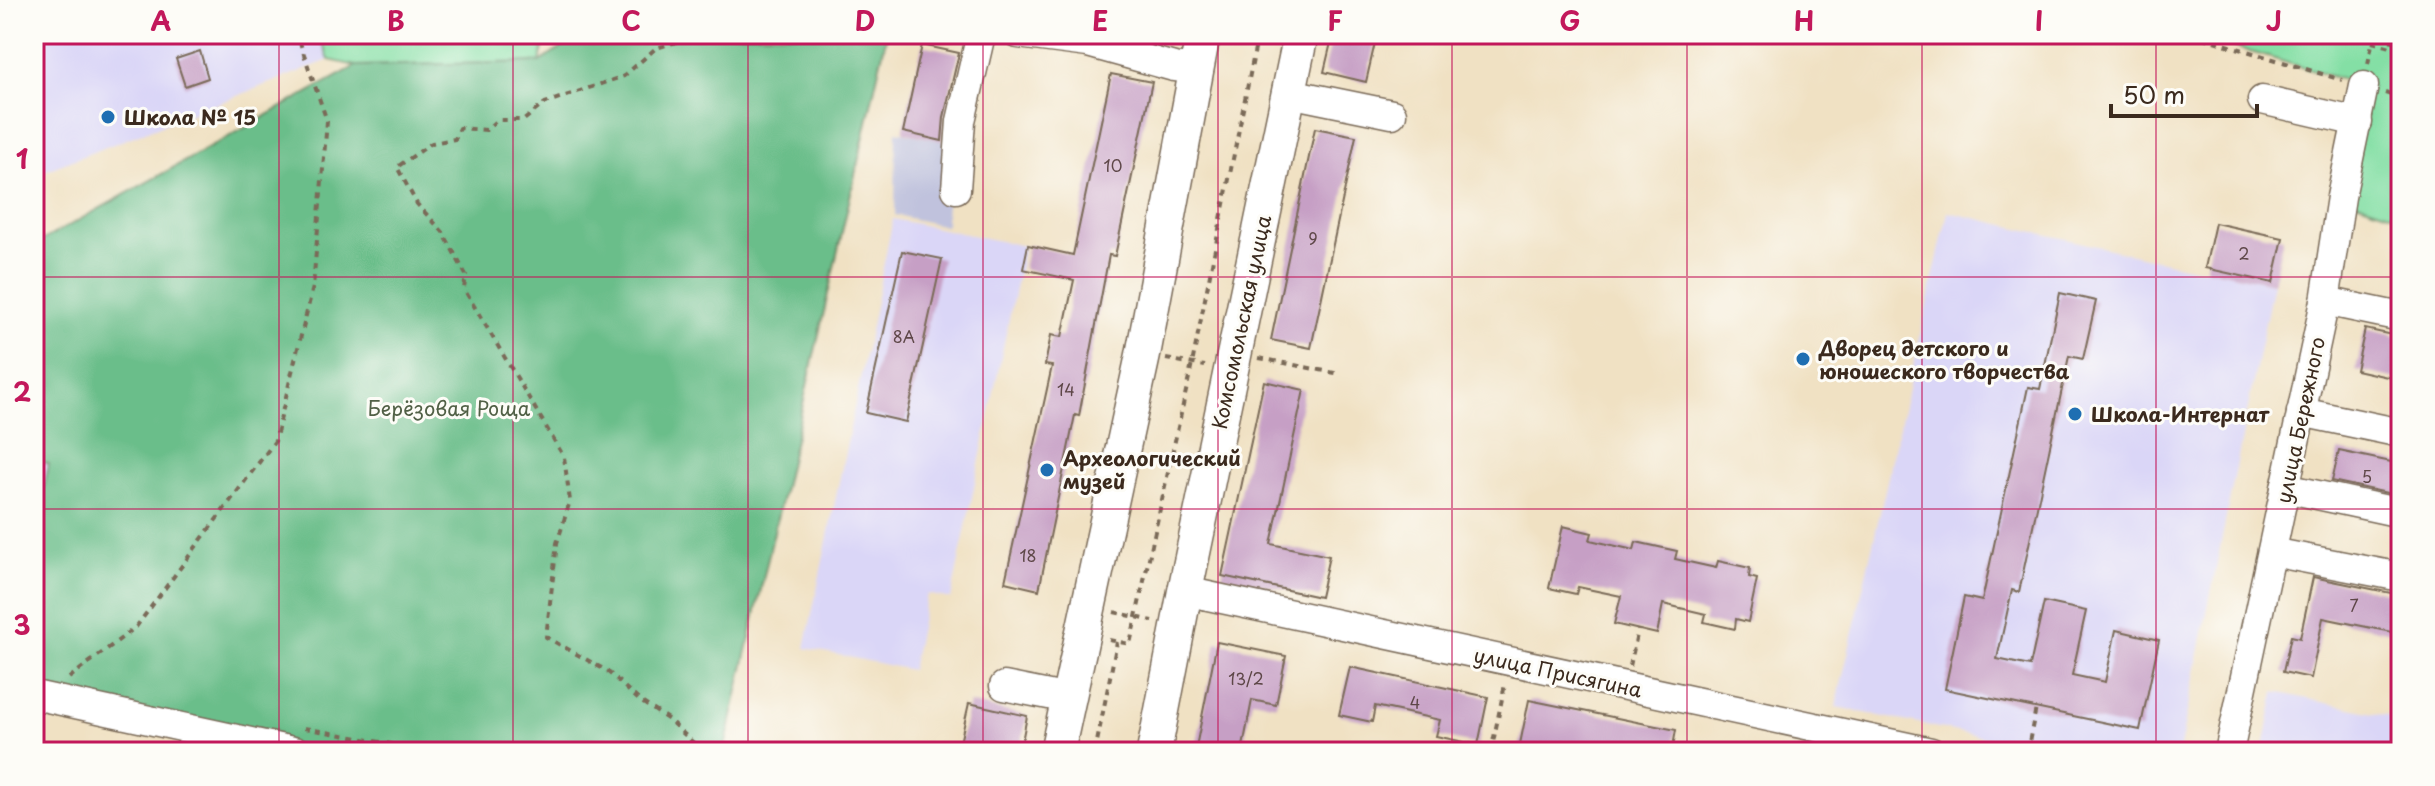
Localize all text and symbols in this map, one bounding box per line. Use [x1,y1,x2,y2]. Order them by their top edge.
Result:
text: A [151,1,171,40]
text: B [387,1,405,40]
text: C [621,1,641,40]
text: D [855,1,875,40]
text: E [1092,1,1108,40]
text: F [1327,1,1343,40]
text: G [1559,1,1581,40]
text: H [1794,1,1814,40]
text: I [2035,1,2043,40]
text: J [2266,1,2282,40]
scale bar [2111,68,2257,118]
text: 50 m [2123,76,2185,112]
place label: Школа № 15 [124,102,256,132]
marker: Школа № 15 [99,108,117,126]
text: 1 [16,139,28,178]
house number: 10 [1104,153,1122,177]
street label: Комсомольская улица [1204,212,1278,432]
house number: 9 [1308,226,1318,250]
house number: 2 [2238,241,2250,265]
house number: 8А [893,324,915,348]
place label: Дворец детского и юношеского творчества [1818,333,2070,386]
street label: улица Бережного [2268,334,2332,506]
marker: Дворец детского и юношеского творчества [1794,350,1812,368]
text: 2 [13,372,31,411]
house number: 14 [1057,377,1075,401]
park label: Берёзовая Роща [368,393,531,423]
place label: Школа-Интернат [2091,399,2270,429]
marker: Школа-Интернат [2066,405,2084,423]
place label: Археологический музей [1063,443,1241,496]
marker: Археологический музей [1038,461,1056,479]
house number: 5 [2362,464,2372,488]
house number: 18 [1019,543,1037,567]
house number: 7 [2349,593,2359,617]
text: 3 [13,605,31,644]
street label: улица Присягина [1471,640,1645,705]
house number: 13/2 [1228,666,1264,690]
house number: 4 [1410,690,1420,714]

